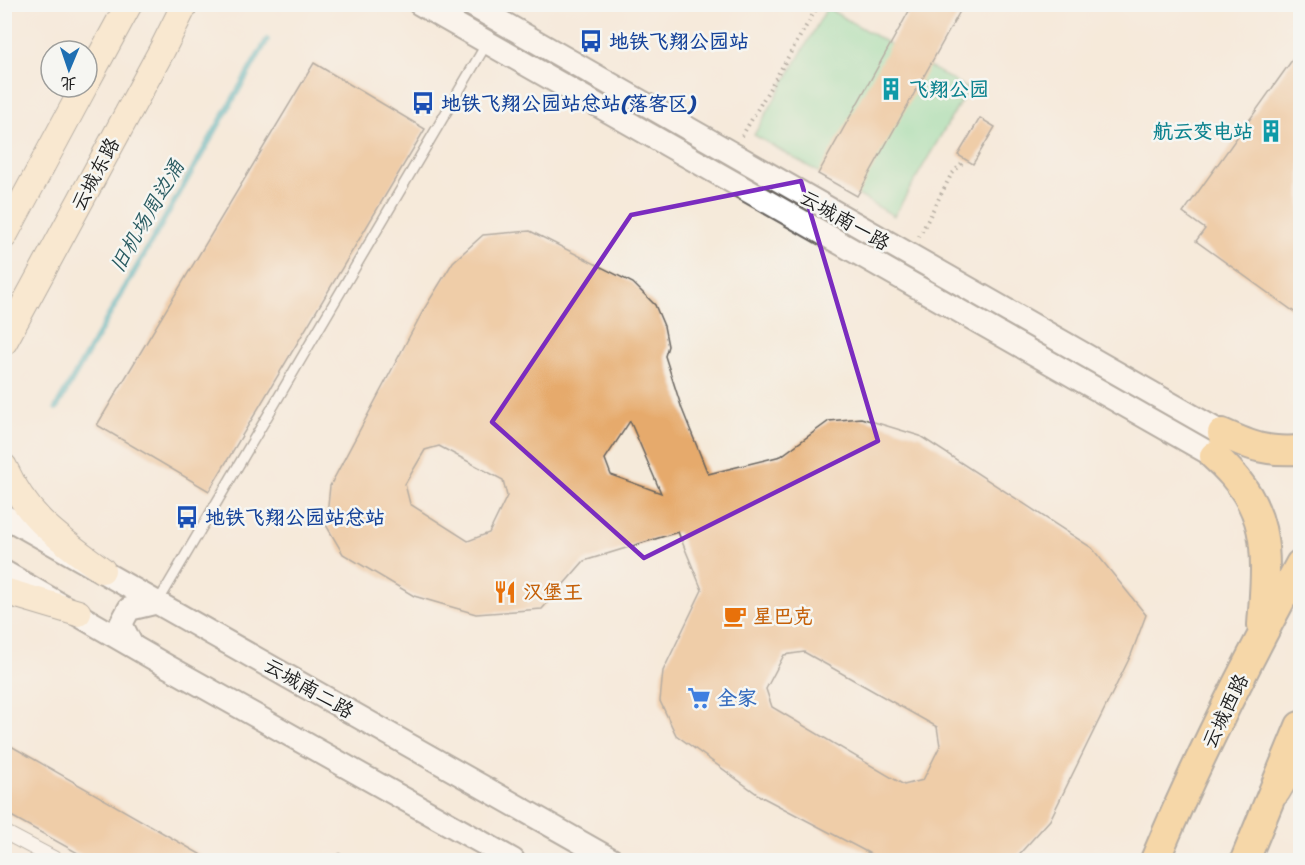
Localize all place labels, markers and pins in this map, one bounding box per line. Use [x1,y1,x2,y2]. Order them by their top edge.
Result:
place label: 地铁飞翔公园站 [609,24,749,59]
bus stop icon: 地铁飞翔公园站 [578,28,604,54]
place label: 飞翔公园 [909,72,989,107]
building icon: 飞翔公园 [878,76,904,102]
place label: 地铁飞翔公园站总站(落客区) [441,86,697,121]
bus stop icon: 地铁飞翔公园站总站(落客区) [410,90,436,116]
place label: 航云变电站 [1153,114,1253,149]
building icon: 航云变电站 [1258,118,1284,144]
place label: 地铁飞翔公园站总站 [205,500,385,535]
bus stop icon: 地铁飞翔公园站总站 [174,504,200,530]
place label: 汉堡王 [523,575,583,610]
restaurant icon: 汉堡王 [492,579,518,605]
place label: 星巴克 [753,599,813,634]
cafe icon: 星巴克 [722,603,748,629]
place label: 全家 [717,681,757,716]
supermarket icon: 全家 [686,685,712,711]

